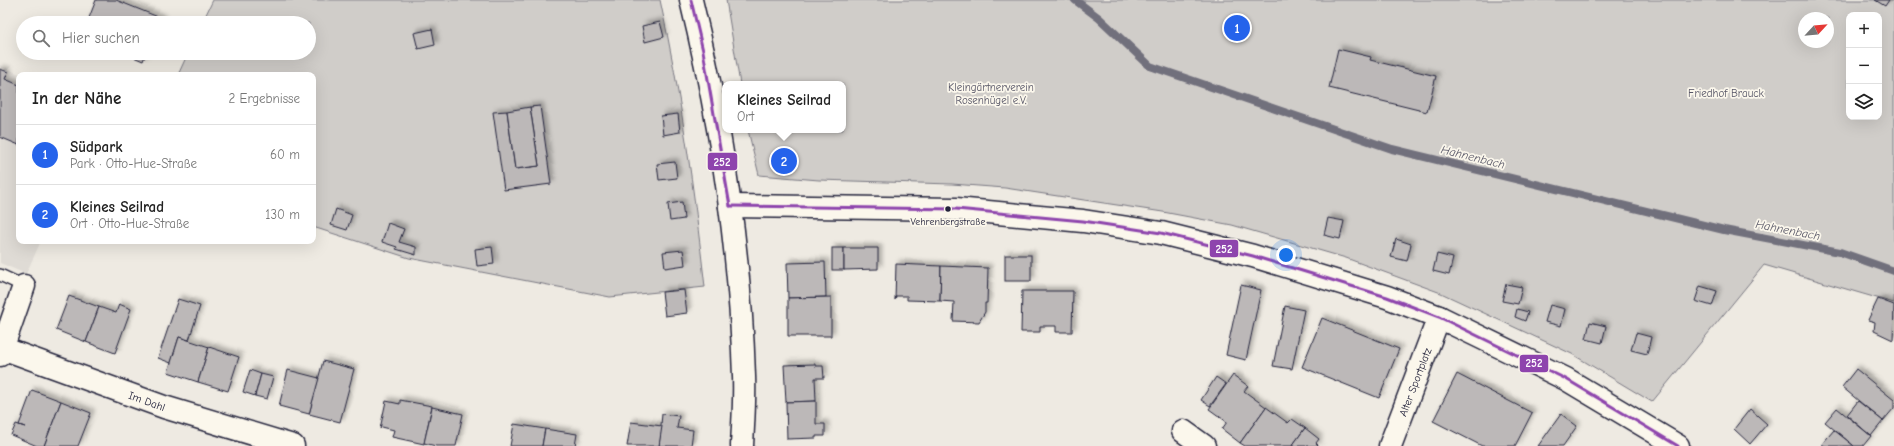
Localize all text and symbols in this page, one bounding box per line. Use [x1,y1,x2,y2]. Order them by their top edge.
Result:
north arrow [1798,12,1834,48]
map controls [1846,12,1882,120]
button: + [1846,12,1882,48]
pin: 1 [1224,13,1250,43]
search box [16,16,316,60]
icon: search [30,27,52,49]
text: Hier suchen [62,29,140,47]
button: − [1846,48,1882,84]
popup [722,81,846,133]
park label: Kleingärtnerverein Rosenhügel e.V. [948,81,1034,107]
button: layers [1846,84,1882,120]
park label: Friedhof Brauck [1688,87,1765,100]
text: In der Nähe [32,89,121,108]
text: 2 Ergebnisse [228,91,300,106]
text: Kleines Seilrad [737,91,831,109]
text: Ort [737,109,754,124]
text: Südpark [70,138,123,156]
water label: Hahnenbach [1440,142,1506,172]
pin: 2 [771,146,797,176]
text: 1 [42,147,48,162]
text: 60 m [270,147,300,162]
line badge: 252 [707,152,738,171]
text: Park · Otto-Hue-Straße [70,156,197,171]
text: 252 [714,156,731,169]
text: Kleines Seilrad [70,198,164,216]
marker: Vehrenbergstraße [943,204,953,214]
text: 2 [42,207,48,222]
text: 130 m [265,207,300,222]
text: Ort · Otto-Hue-Straße [70,216,189,231]
place label: Vehrenbergstraße [910,216,986,228]
water label: Hahnenbach [1755,217,1821,243]
line badge: 252 [1209,239,1239,258]
text: 252 [1216,243,1233,256]
your location [1276,245,1296,265]
street label: Alter Sportplatz [1396,346,1435,418]
line badge: 252 [1519,354,1549,373]
text: 252 [1526,357,1543,370]
street label: Im Dahl [127,389,167,414]

